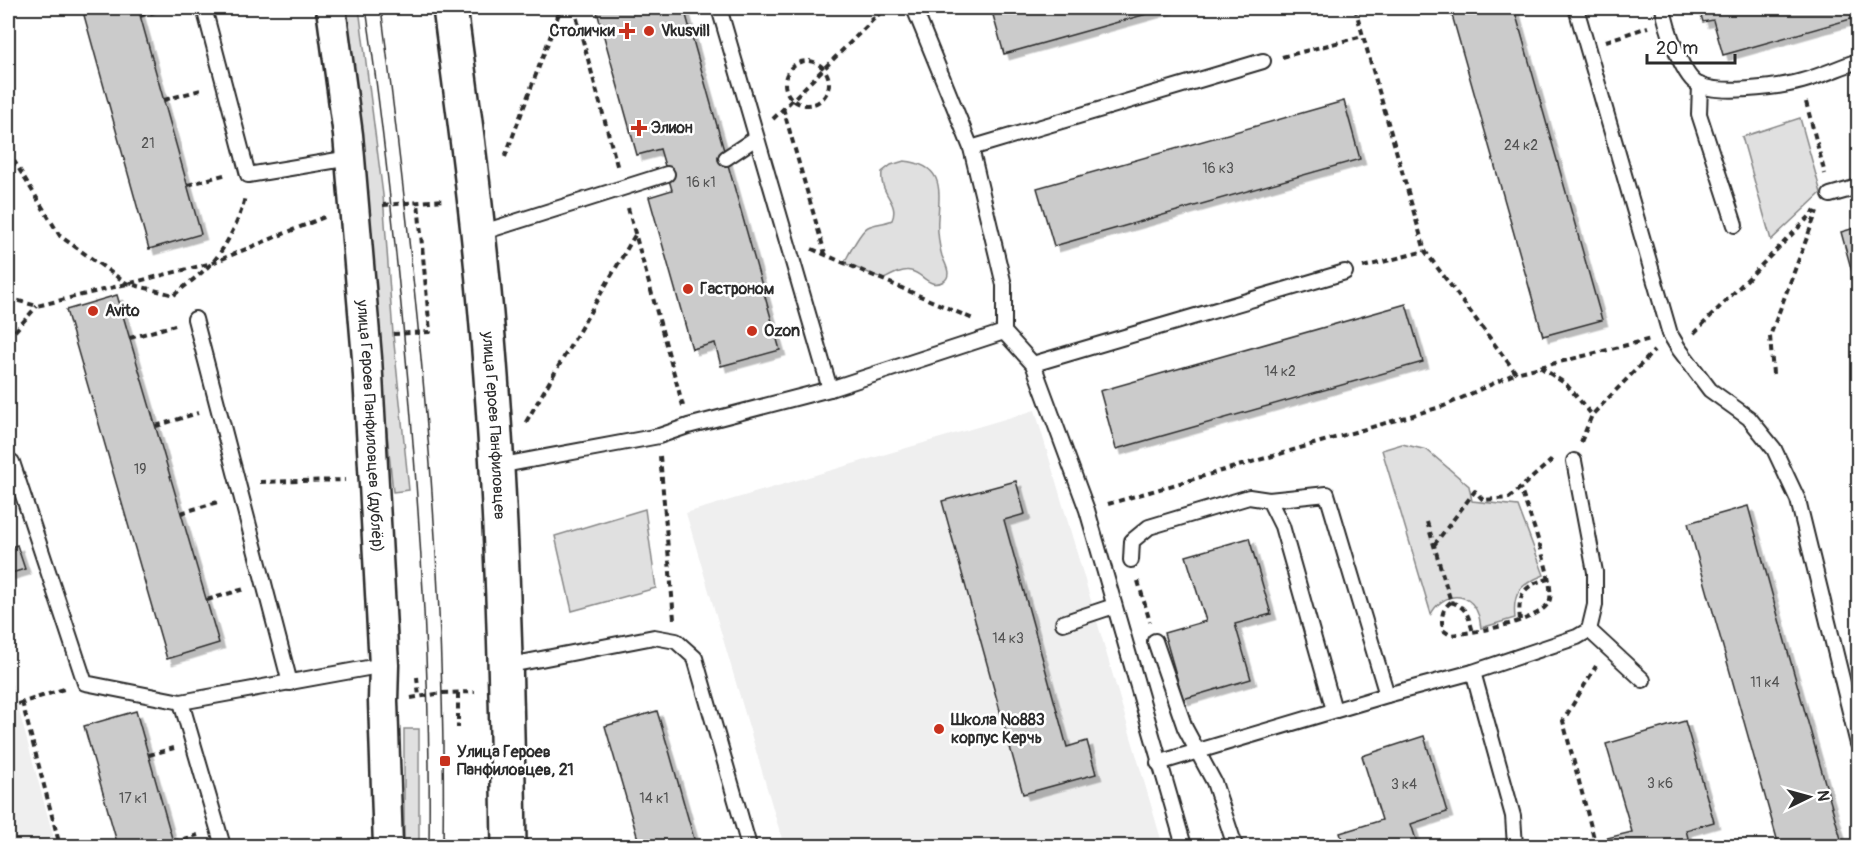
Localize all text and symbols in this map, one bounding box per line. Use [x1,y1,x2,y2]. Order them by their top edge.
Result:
place label: Столички [550,21,616,41]
place label: Vkusvill [661,21,710,41]
marker: Столички [620,24,634,38]
marker: Vkusvill [642,24,656,38]
scale bar [1647,27,1736,65]
text: 20 m [1656,37,1698,60]
place label: Элион [651,118,693,138]
marker: Элион [632,121,646,135]
house number: 21 [141,135,155,152]
house number: 24 к2 [1504,137,1538,154]
house number: 16 к3 [1202,160,1234,177]
house number: 16 к1 [686,174,716,191]
place label: Гастроном [700,279,774,299]
marker: Гастроном [681,282,695,296]
street label: улица Героев Панфиловцев (дублёр) [352,298,388,553]
place label: Avito [105,301,140,321]
marker: Avito [86,304,100,318]
place label: Ozon [764,321,800,341]
marker: Ozon [745,324,759,338]
street label: улица Героев Панфиловцев [477,330,510,520]
house number: 14 к2 [1264,363,1296,380]
house number: 19 [134,461,146,478]
house number: 14 к3 [992,630,1024,647]
house number: 11 к4 [1750,674,1780,691]
place label: Школа №883 корпус Керчь [950,710,1045,748]
marker: Школа №883 корпус Керчь [932,722,946,736]
place label: Улица Героев Панфиловцев, 21 [457,742,574,780]
marker: Улица Героев Панфиловцев, 21 [438,754,452,768]
north arrow [1779,767,1839,827]
house number: 3 к6 [1647,775,1673,792]
house number: 3 к4 [1391,776,1417,793]
house number: 17 к1 [119,790,147,807]
house number: 14 к1 [639,790,669,807]
text: N [1813,790,1833,802]

